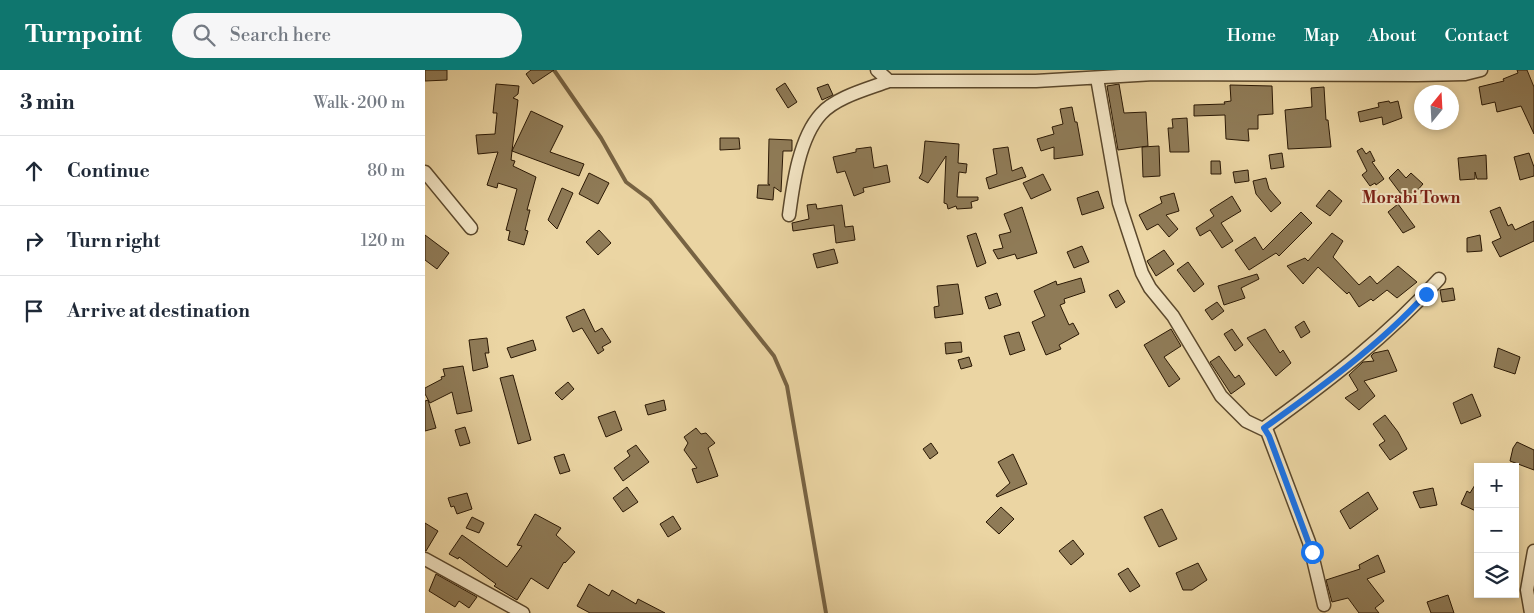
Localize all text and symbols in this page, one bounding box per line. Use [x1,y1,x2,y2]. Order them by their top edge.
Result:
search box [172,13,522,58]
text: Turnpoint [25,20,142,50]
icon: search [190,21,218,49]
text: Search here [230,23,331,47]
text: Home [1227,24,1276,47]
text: Map [1304,24,1340,47]
text: About [1368,24,1417,47]
text: Contact [1445,24,1509,47]
north arrow [1414,85,1459,130]
text: 3 min [20,90,75,116]
text: Walk · 200 m [313,93,405,113]
icon: ahead [20,157,48,185]
text: Continue [67,159,150,183]
text: 80 m [367,161,405,181]
district label: Morabi Town [1362,188,1461,208]
icon: right [20,227,48,255]
text: Turn right [67,229,160,253]
text: 120 m [361,231,405,251]
route end [1415,283,1438,306]
icon: arrive [20,297,48,325]
text: Arrive at destination [67,299,250,323]
map controls [1474,463,1519,598]
button: + [1474,463,1519,508]
button: − [1474,508,1519,553]
route start [1301,541,1324,564]
button: layers [1474,553,1519,598]

